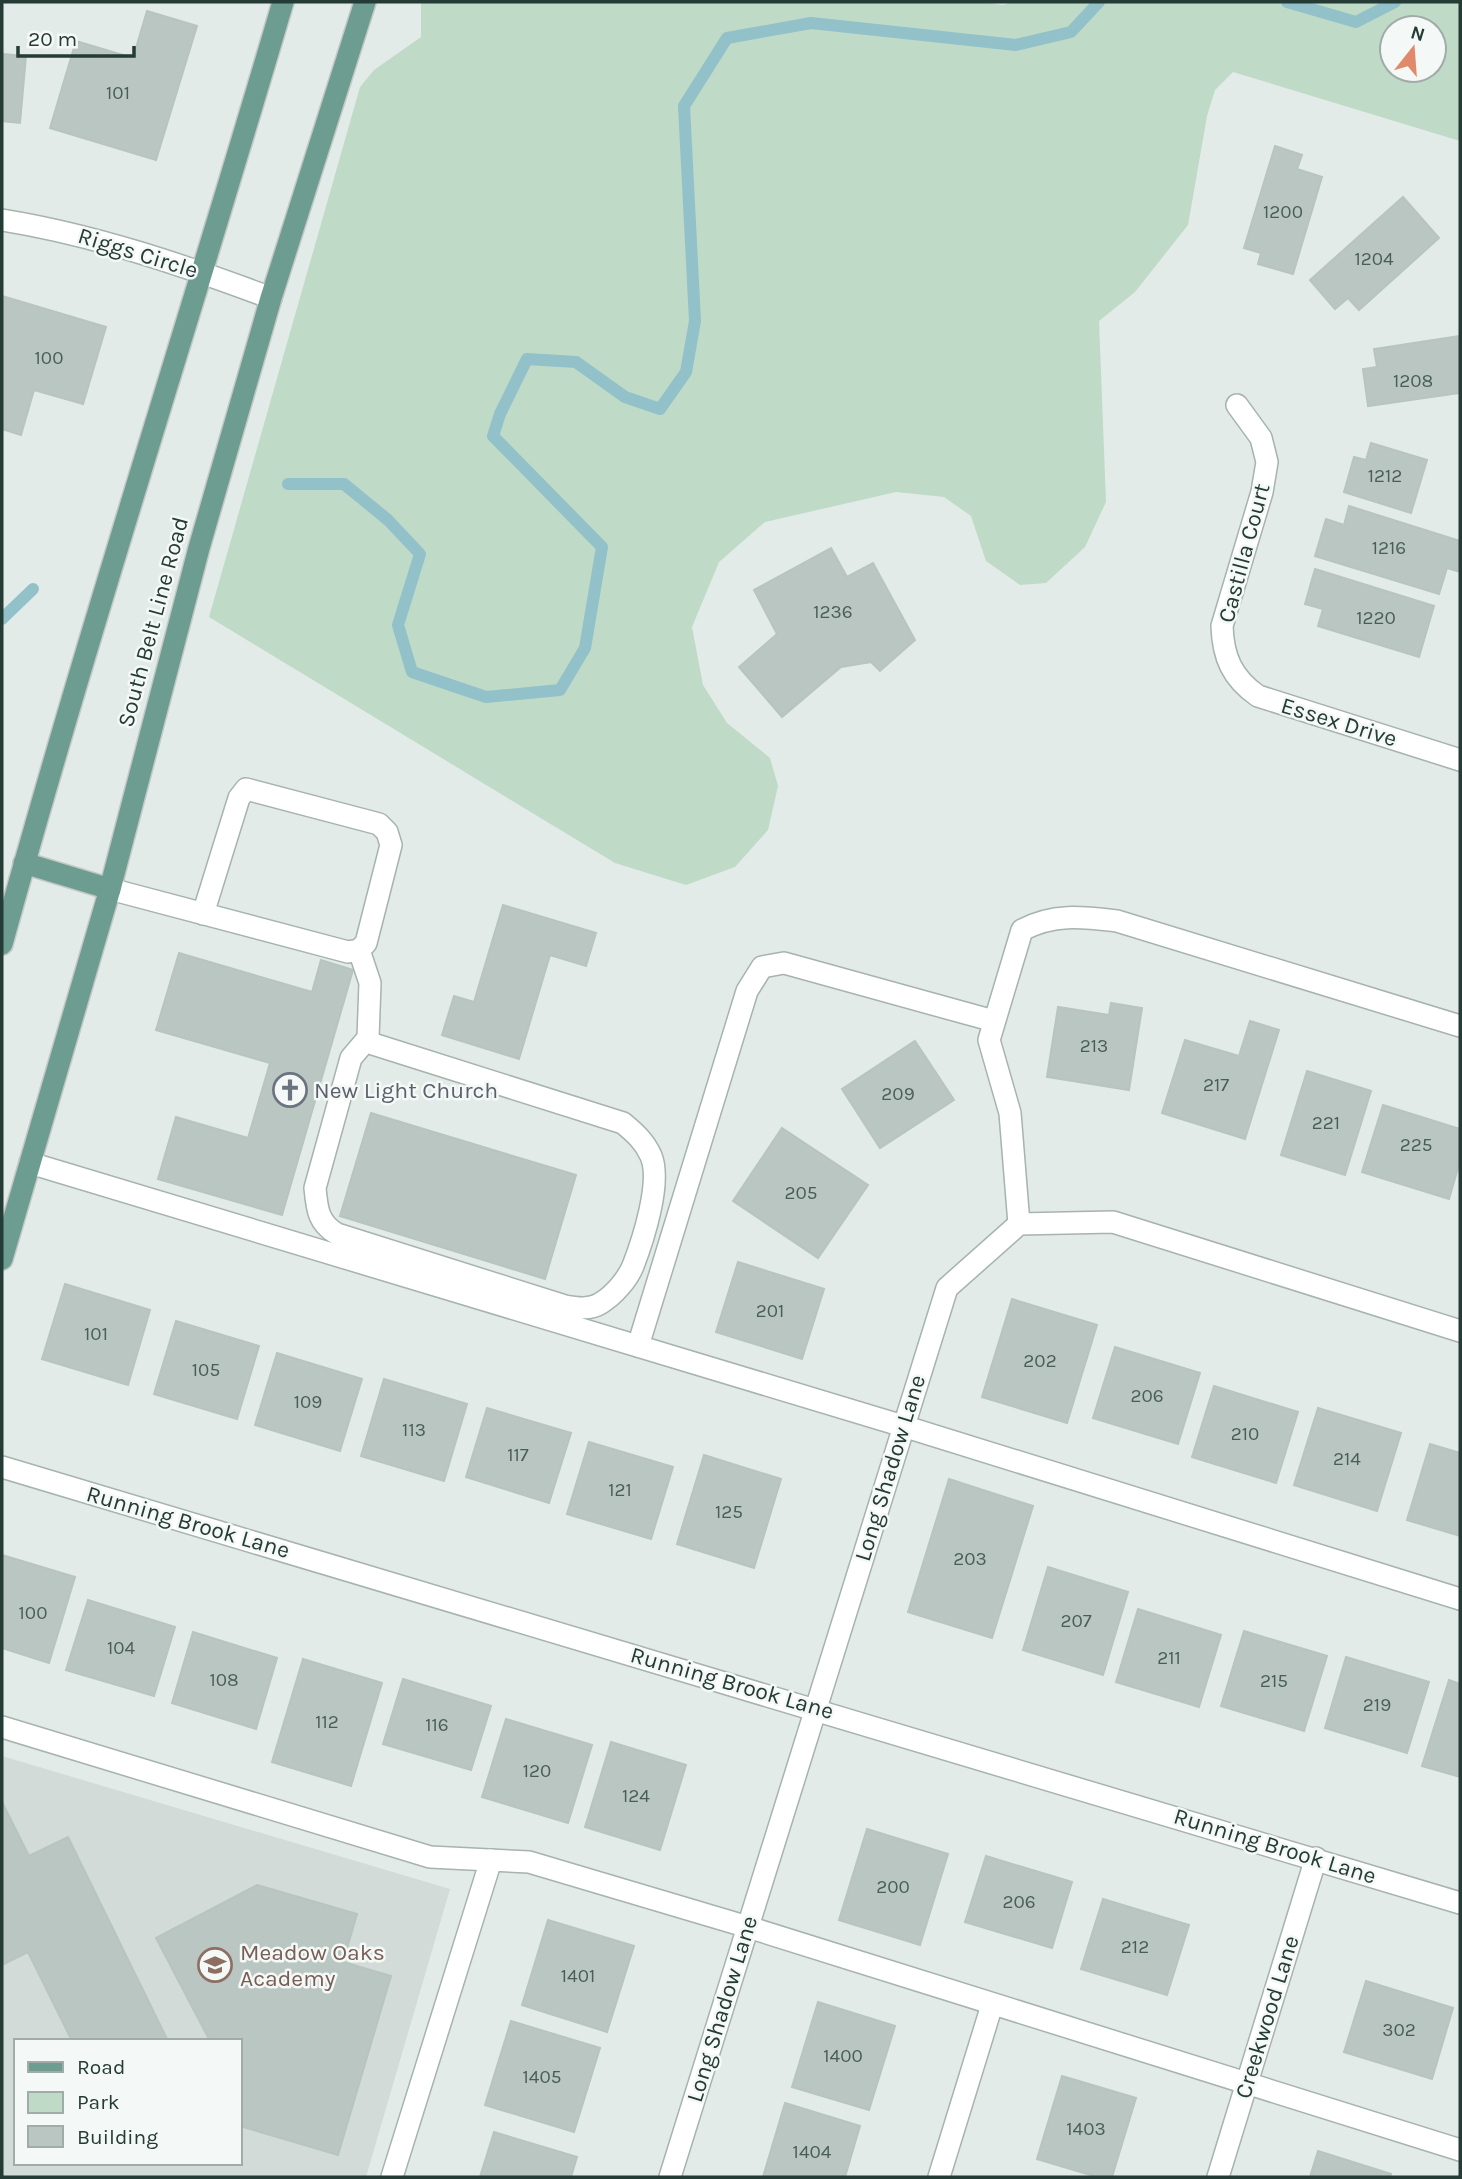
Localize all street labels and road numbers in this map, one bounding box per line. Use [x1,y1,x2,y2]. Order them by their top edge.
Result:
street label: Riggs Circle [75,222,201,284]
street label: Castilla Court [1212,480,1276,626]
street label: South Belt Line Road [112,514,194,730]
street label: Essex Drive [1278,692,1400,752]
street label: Long Shadow Lane [849,1372,931,1564]
street label: Running Brook Lane [83,1480,293,1564]
street label: Running Brook Lane [627,1641,837,1725]
street label: Running Brook Lane [1171,1802,1379,1890]
street label: Long Shadow Lane [681,1913,763,2105]
street label: Creekwood Lane [1229,1932,1305,2102]

